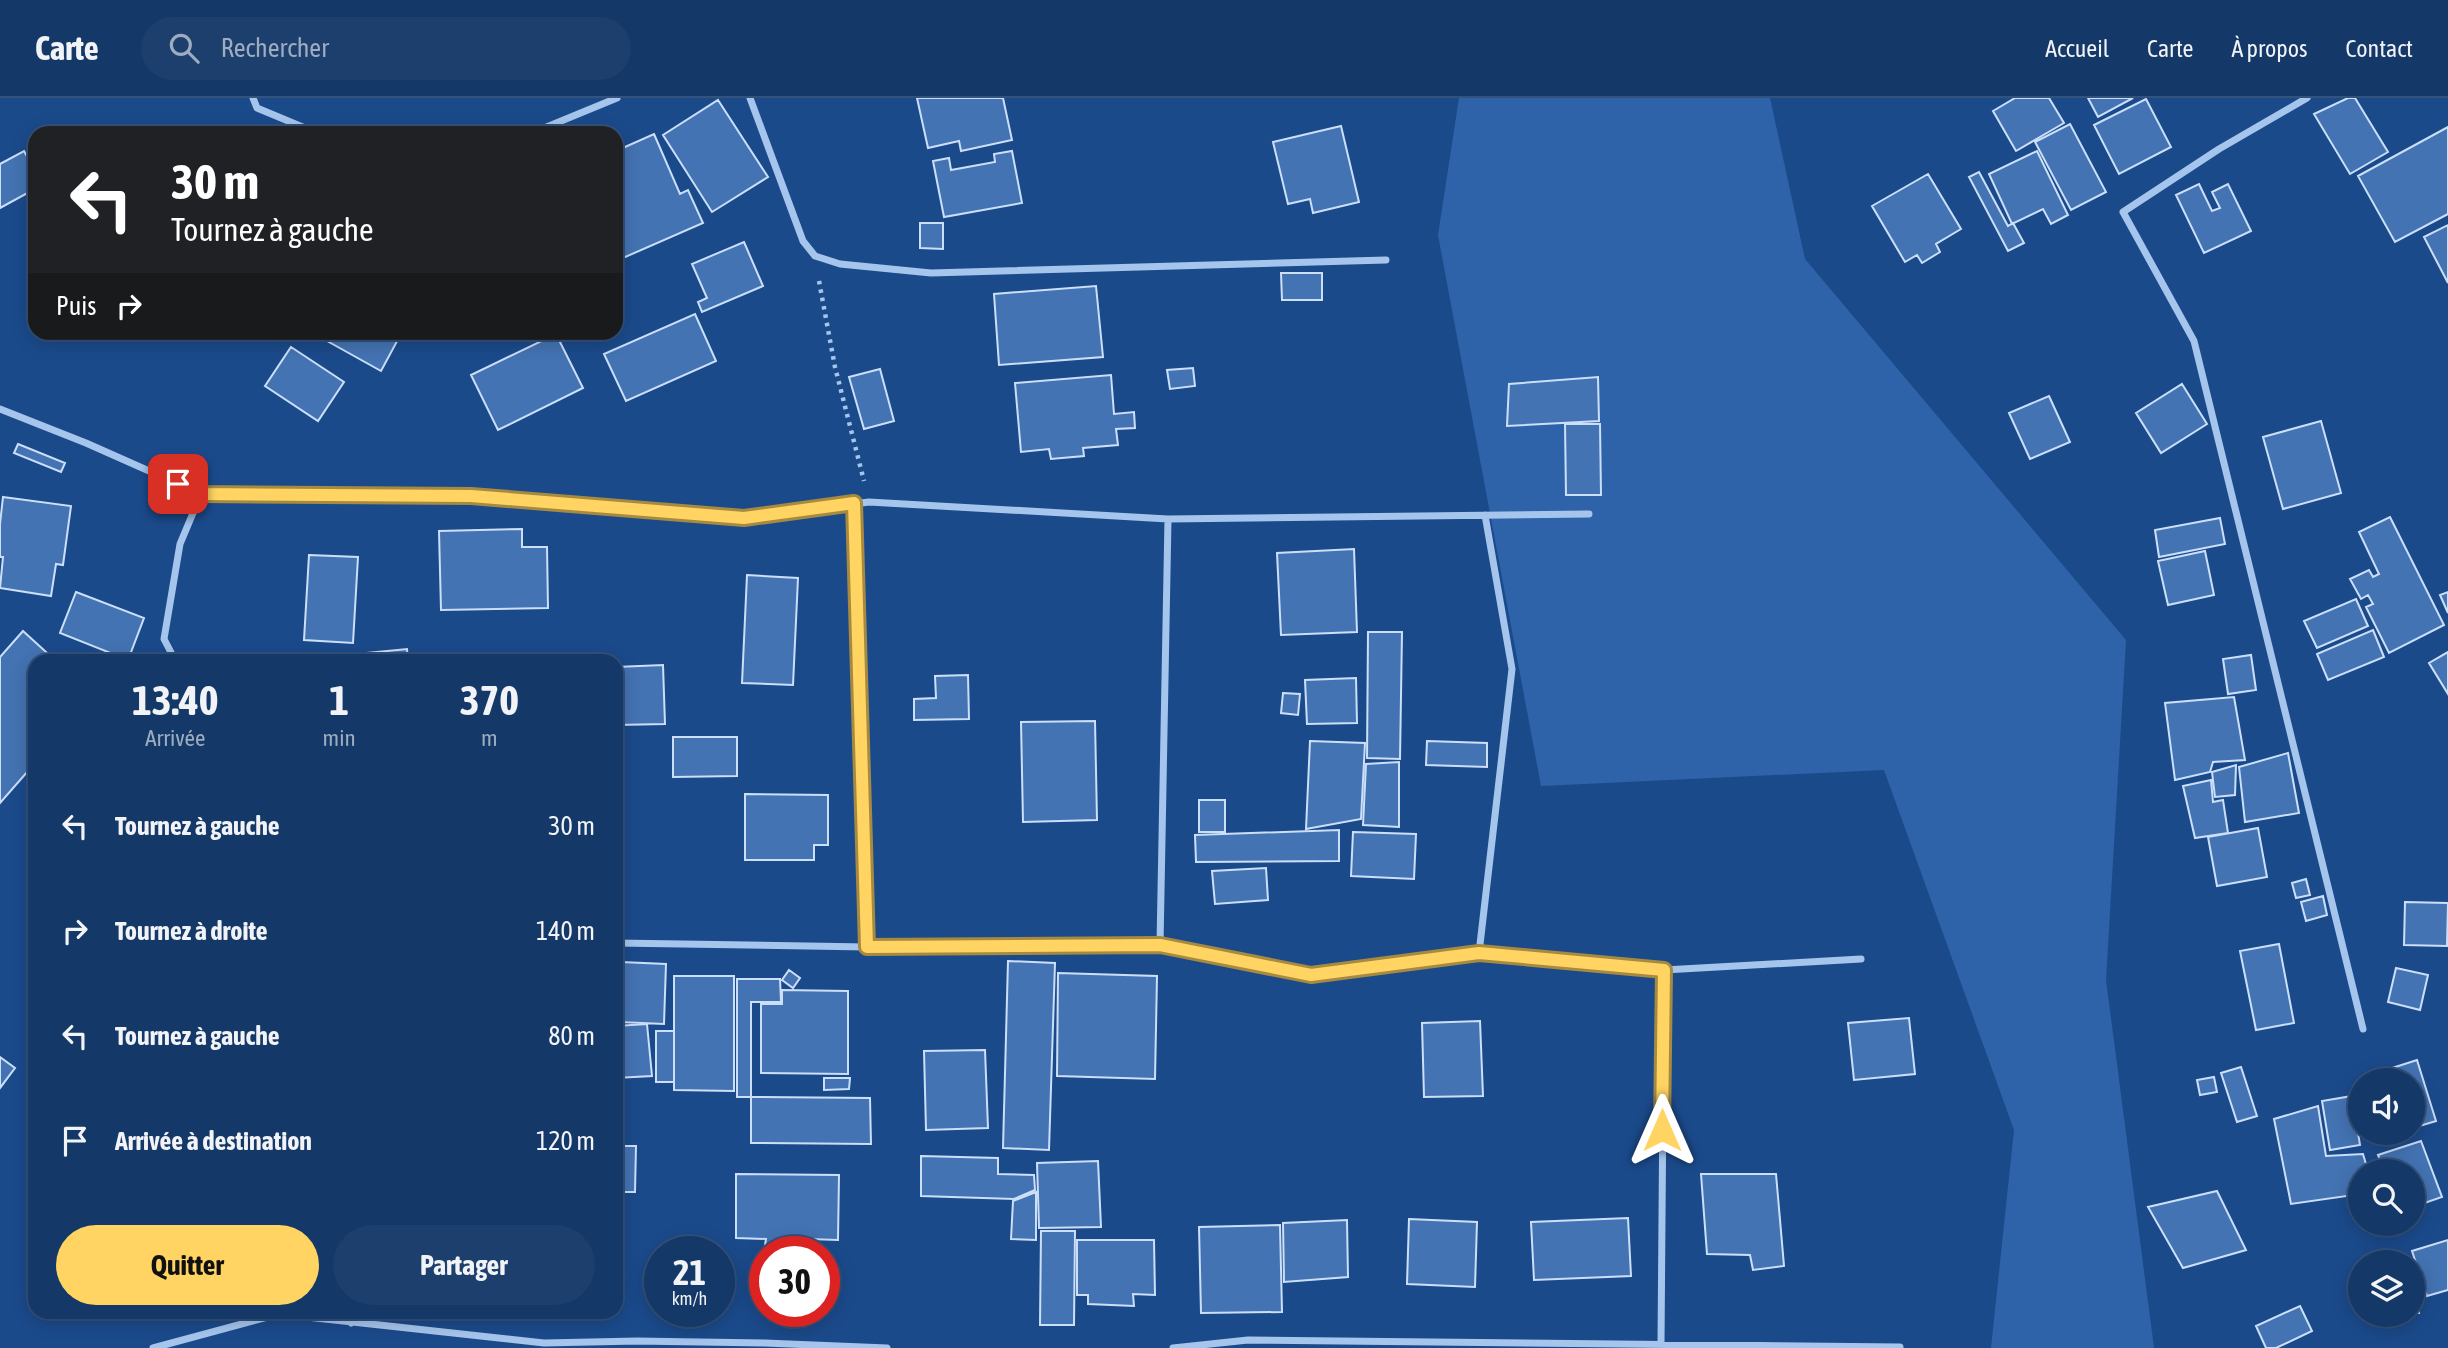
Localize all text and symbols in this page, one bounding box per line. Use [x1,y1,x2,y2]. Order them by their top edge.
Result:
search box [141,17,631,80]
text: Carte [35,29,99,67]
icon: search [165,29,203,67]
text: Rechercher [221,33,329,63]
text: Accueil [2045,35,2109,62]
text: Carte [2147,35,2193,62]
text: À propos [2231,35,2307,62]
text: Contact [2345,35,2413,62]
text: 30 m [171,153,259,209]
icon: left [56,154,147,245]
text: Tournez à gauche [171,211,374,248]
icon: right [110,287,148,325]
text: Puis [56,291,96,321]
pin [148,454,208,514]
icon: arrive [159,465,197,503]
text: 13:40 [132,676,219,724]
text: 1 [329,676,349,724]
text: 370 [460,676,519,724]
text: Arrivée [145,725,205,751]
text: min [323,725,356,751]
text: m [481,725,498,751]
icon: left [56,807,94,845]
text: Tournez à gauche [115,811,280,841]
text: 30 m [548,811,595,841]
icon: right [56,912,94,950]
text: Tournez à droite [115,916,268,946]
text: 140 m [536,916,595,946]
icon: left [56,1017,94,1055]
text: Tournez à gauche [115,1021,280,1051]
text: 80 m [548,1021,595,1051]
map controls [2348,1068,2425,1327]
button: sound [2348,1068,2425,1145]
position arrow [1625,1093,1699,1167]
icon: arrive [56,1122,94,1160]
text: Arrivée à destination [115,1126,312,1156]
text: 120 m [536,1126,595,1156]
button: search [2348,1159,2425,1236]
button: Quitter [56,1225,319,1305]
button: Partager [333,1225,595,1305]
speed limit sign: 30 [749,1236,840,1327]
button: layers [2348,1250,2425,1327]
text: 21 [673,1252,706,1292]
text: km/h [672,1288,707,1309]

